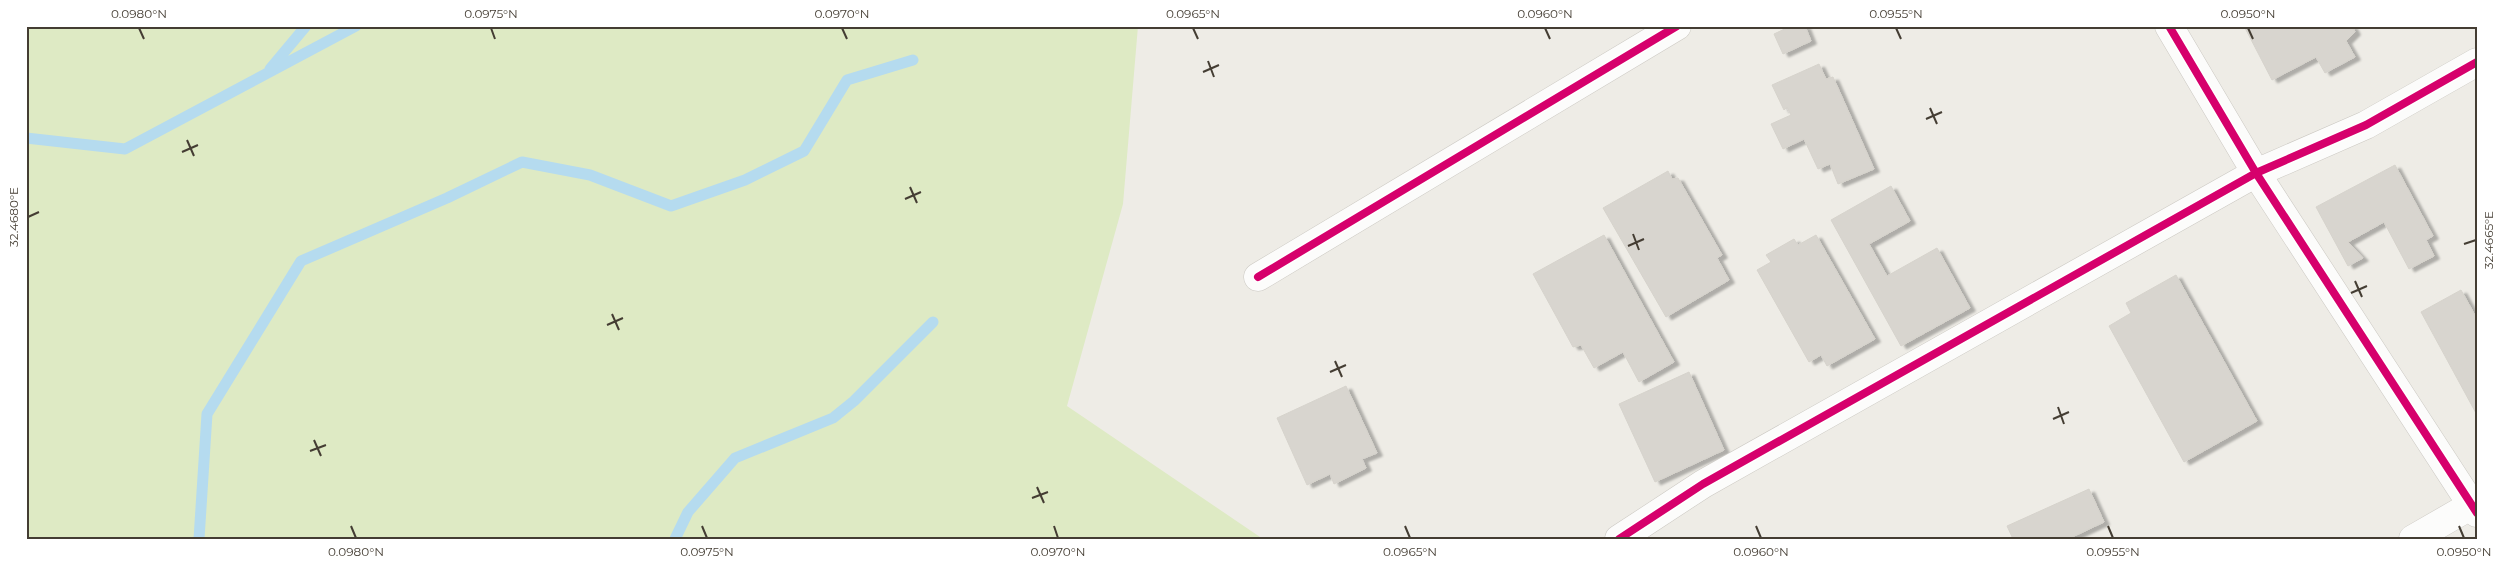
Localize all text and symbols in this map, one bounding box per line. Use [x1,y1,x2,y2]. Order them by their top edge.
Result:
text: 0.0980°N [111,6,167,21]
text: 0.0975°N [464,6,518,21]
text: 0.0970°N [815,6,869,21]
text: 0.0965°N [1166,6,1220,21]
text: 0.0960°N [1517,6,1573,21]
text: 0.0955°N [1869,6,1923,21]
text: 0.0950°N [2220,6,2276,21]
text: 32.4680°E [6,187,21,247]
text: 32.4665°E [2481,211,2496,269]
text: 0.0980°N [328,544,384,559]
text: 0.0975°N [680,544,734,559]
text: 0.0970°N [1031,544,1085,559]
text: 0.0965°N [1383,544,1437,559]
text: 0.0960°N [1733,544,1789,559]
text: 0.0955°N [2086,544,2140,559]
text: 0.0950°N [2436,544,2492,559]

